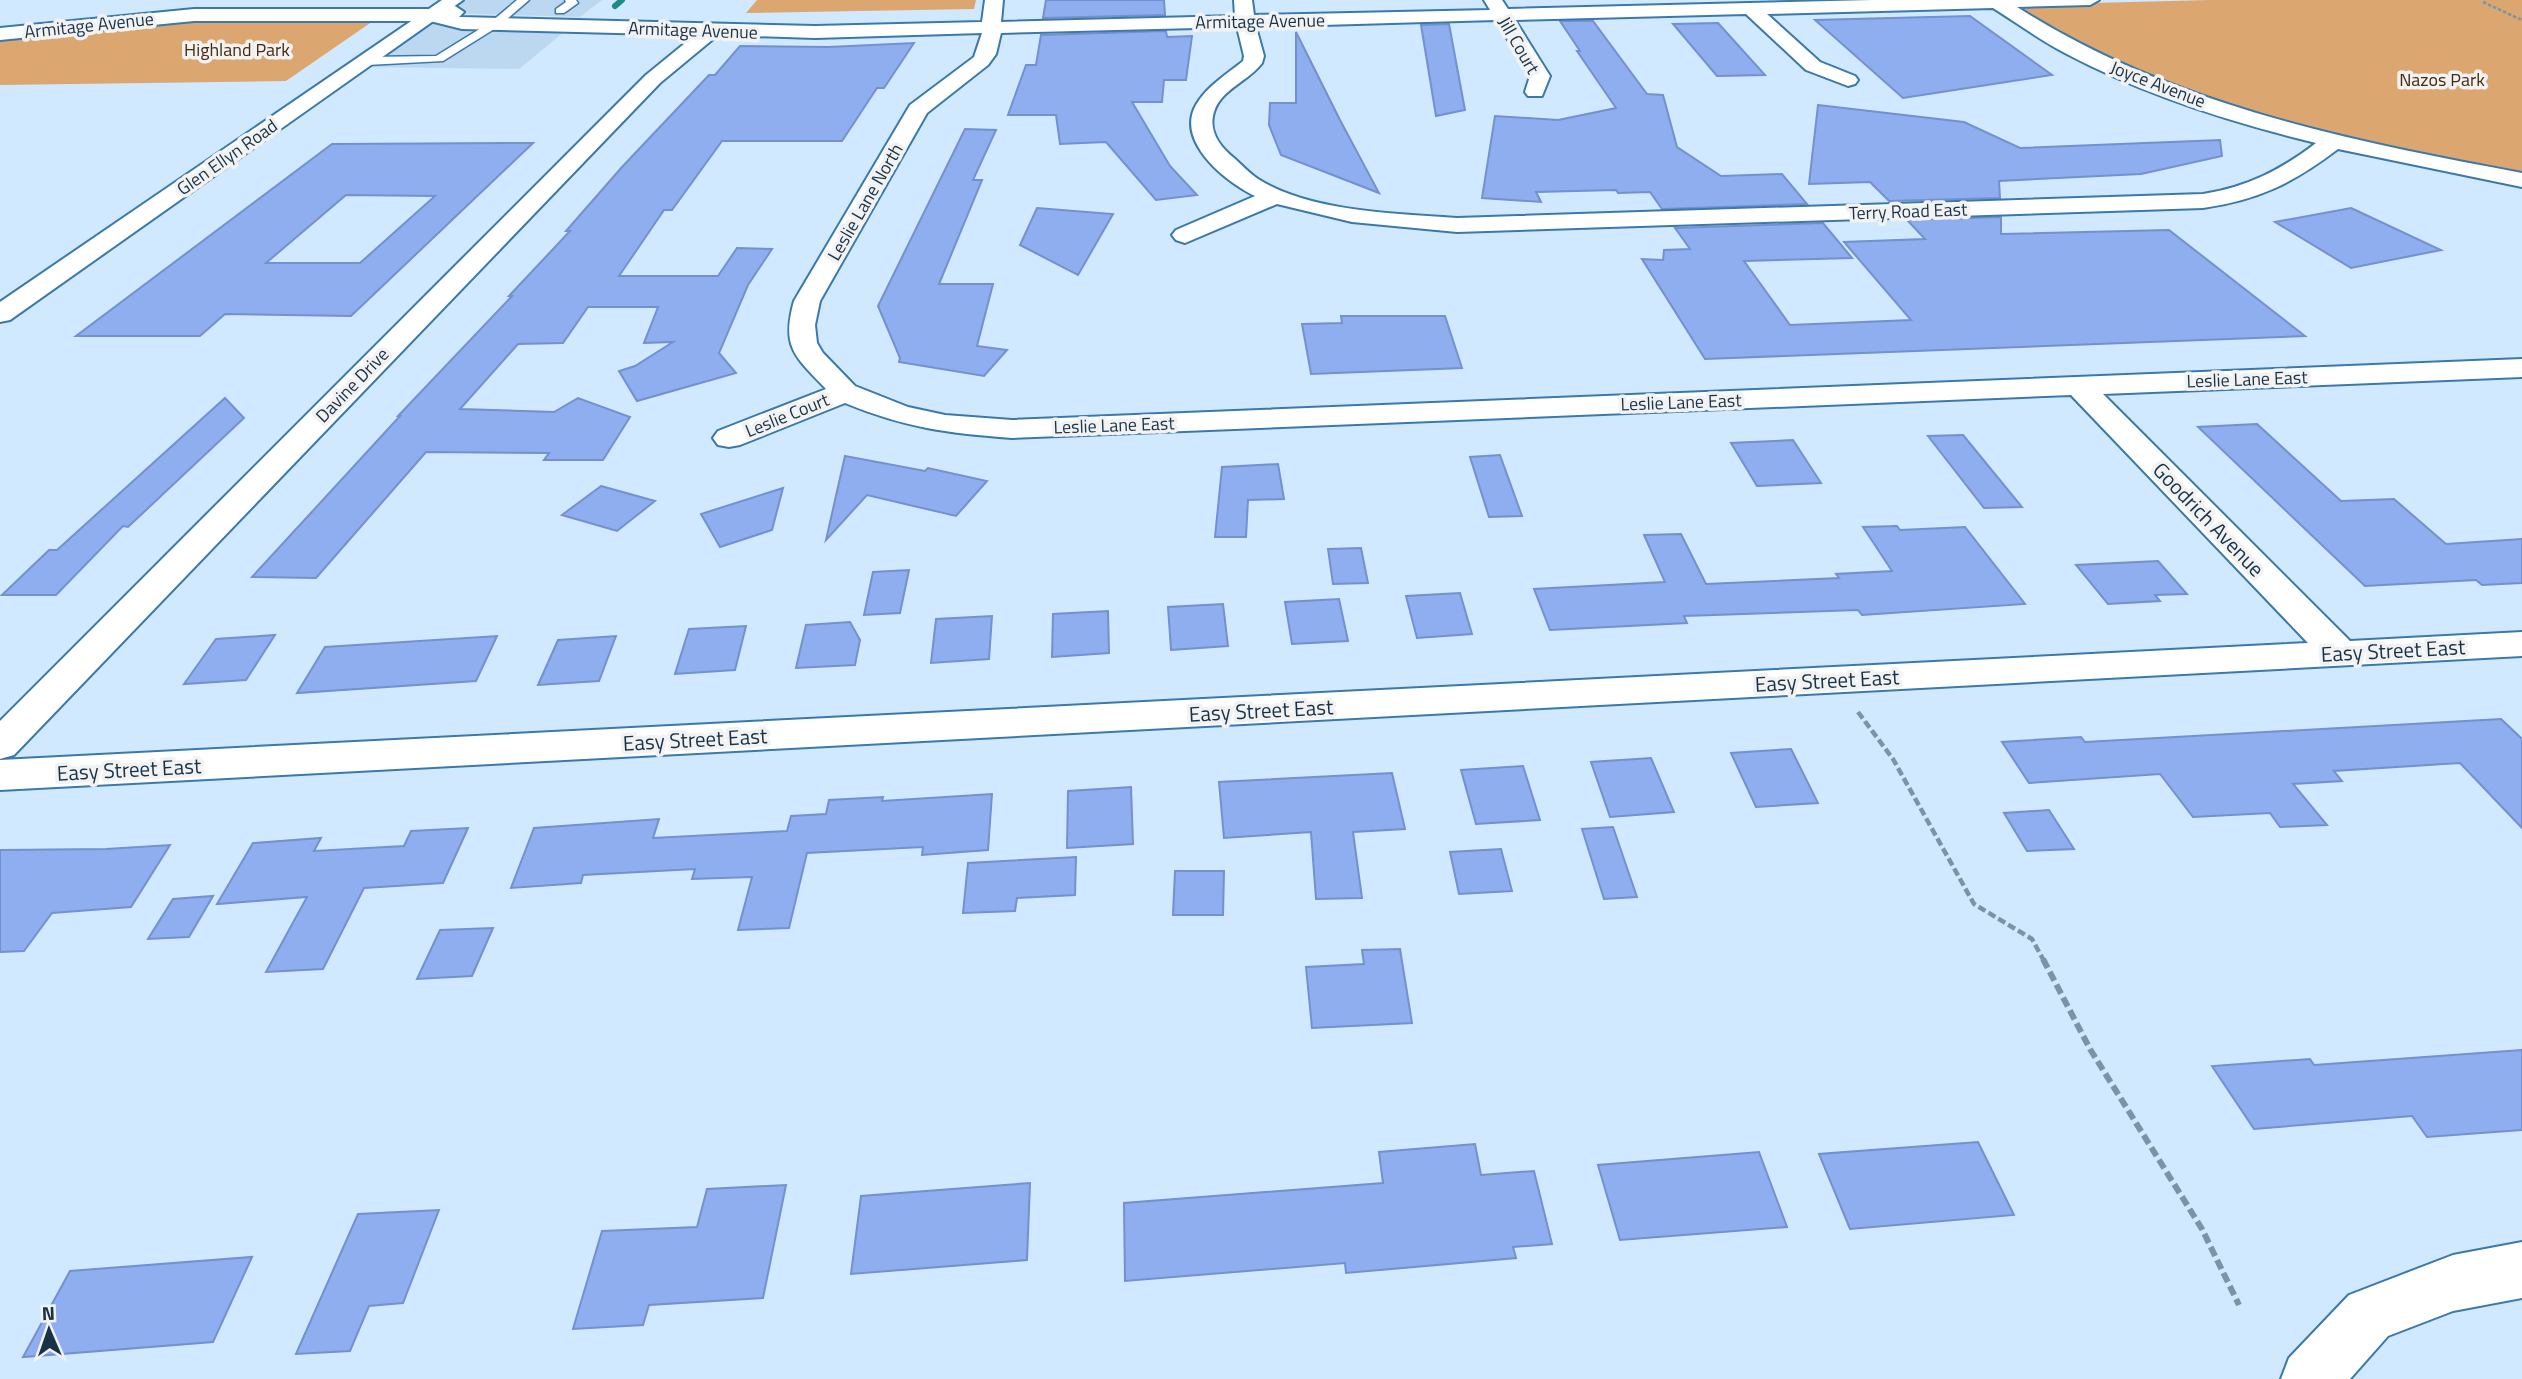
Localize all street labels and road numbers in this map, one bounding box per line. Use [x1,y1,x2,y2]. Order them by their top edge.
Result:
street label: Armitage Avenue [23,5,155,45]
street label: Armitage Avenue [1195,6,1325,36]
street label: Jill Court [1492,11,1547,79]
street label: Armitage Avenue [628,14,758,46]
street label: Joyce Avenue [2106,53,2210,115]
street label: Glen Ellyn Road [171,112,283,202]
street label: Leslie Lane North [820,138,910,266]
street label: Terry Road East [1848,195,1968,227]
street label: Davine Drive [309,341,395,429]
street label: Leslie Lane East [2186,363,2309,395]
street label: Leslie Court [741,386,834,444]
street label: Leslie Lane East [1620,386,1743,418]
street label: Leslie Lane East [1053,409,1176,441]
street label: Goodrich Avenue [2146,454,2272,584]
street label: Easy Street East [2320,630,2467,670]
street label: Easy Street East [1754,660,1901,700]
street label: Easy Street East [1188,690,1335,730]
street label: Easy Street East [622,719,769,759]
street label: Easy Street East [56,749,203,789]

